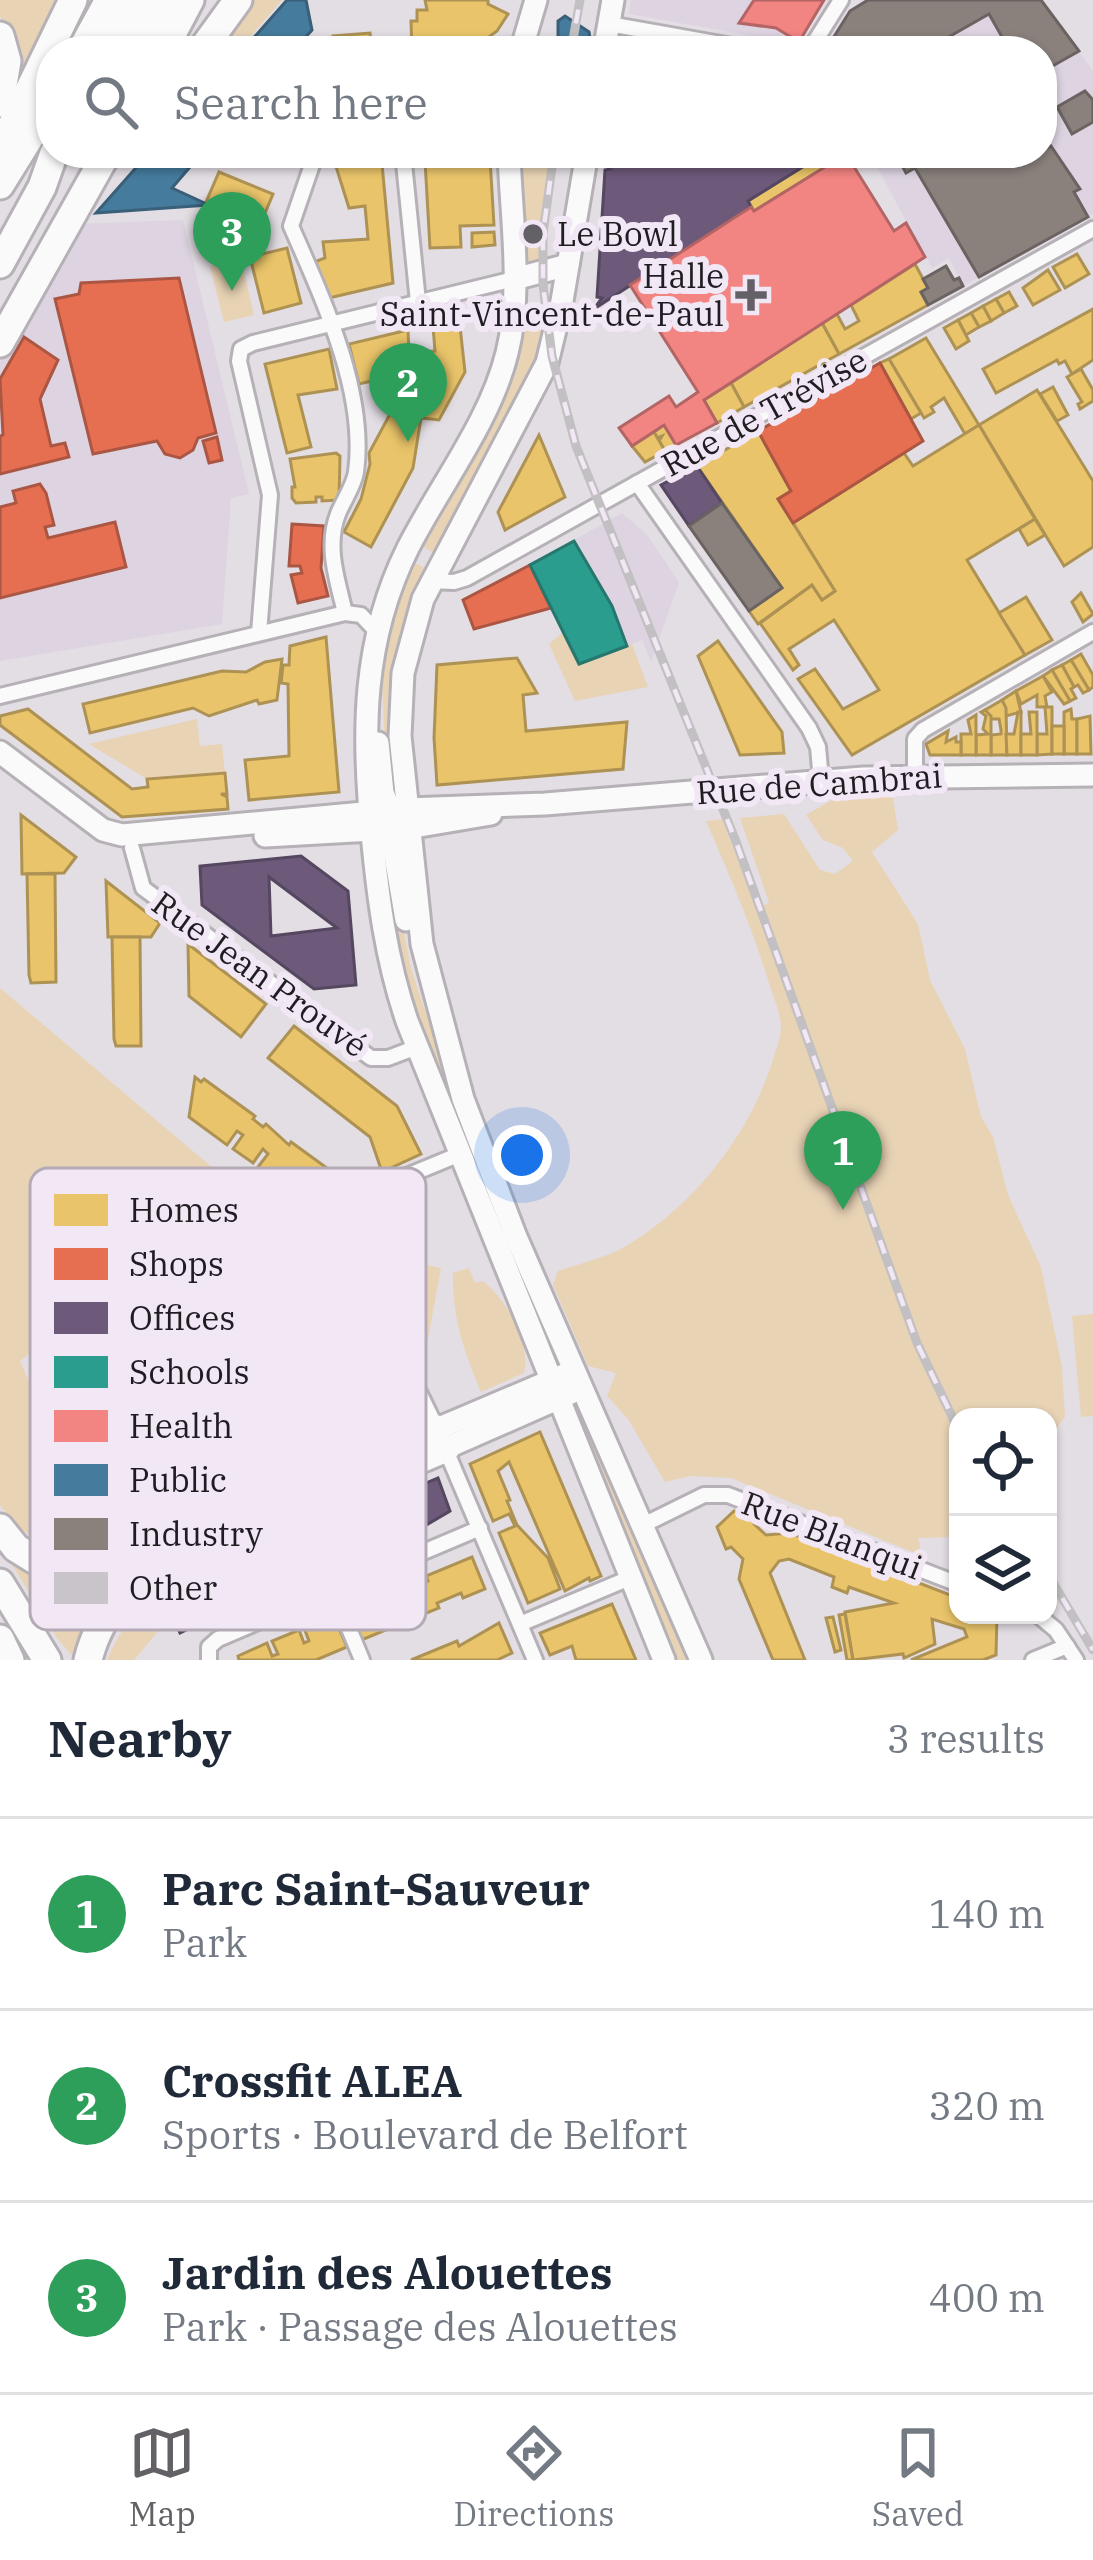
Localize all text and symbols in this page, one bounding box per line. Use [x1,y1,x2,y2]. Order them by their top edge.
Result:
search box [36,36,1057,168]
icon: search [78,69,144,135]
text: Search here [174,73,428,131]
pin: 3 [193,192,271,291]
place label: Le Bowl [557,212,678,255]
marker: Le Bowl [520,221,546,247]
place label: Halle Saint-Vincent-de-Paul [380,254,724,335]
marker: Halle Saint-Vincent-de-Paul [735,279,767,311]
street label: Rue de Trévise [653,337,874,486]
pin: 2 [369,343,447,442]
street label: Rue de Cambrai [695,753,943,814]
street label: Rue Jean Prouvé [144,881,377,1066]
pin: 1 [804,1111,882,1210]
your location [492,1125,552,1185]
legend [30,1168,426,1630]
text: Homes [129,1188,239,1231]
text: Shops [129,1242,224,1285]
text: Offices [129,1296,235,1339]
text: Schools [129,1350,250,1393]
text: Health [129,1404,233,1447]
map controls [949,1408,1057,1624]
button: locate [949,1408,1057,1516]
text: Public [129,1458,227,1501]
street label: Rue Blanqui [736,1481,928,1589]
text: Industry [129,1512,263,1555]
button: layers [949,1516,1057,1624]
text: Other [129,1566,218,1609]
text: Nearby [48,1705,232,1771]
text: 3 results [887,1713,1045,1764]
text: Parc Saint-Sauveur [162,1859,590,1917]
text: 1 [75,1888,99,1939]
text: 140 m [929,1888,1045,1939]
text: Park [162,1917,247,1968]
text: Crossfit ALEA [162,2051,462,2109]
text: 2 [75,2080,99,2131]
text: 320 m [929,2080,1045,2131]
text: Sports · Boulevard de Belfort [162,2109,688,2160]
text: Jardin des Alouettes [162,2243,613,2301]
text: 3 [75,2272,99,2323]
text: 400 m [929,2272,1045,2323]
text: Park · Passage des Alouettes [162,2301,678,2352]
tab: Map [129,2420,196,2535]
tab: Directions [453,2420,614,2535]
tab: Saved [872,2420,964,2535]

